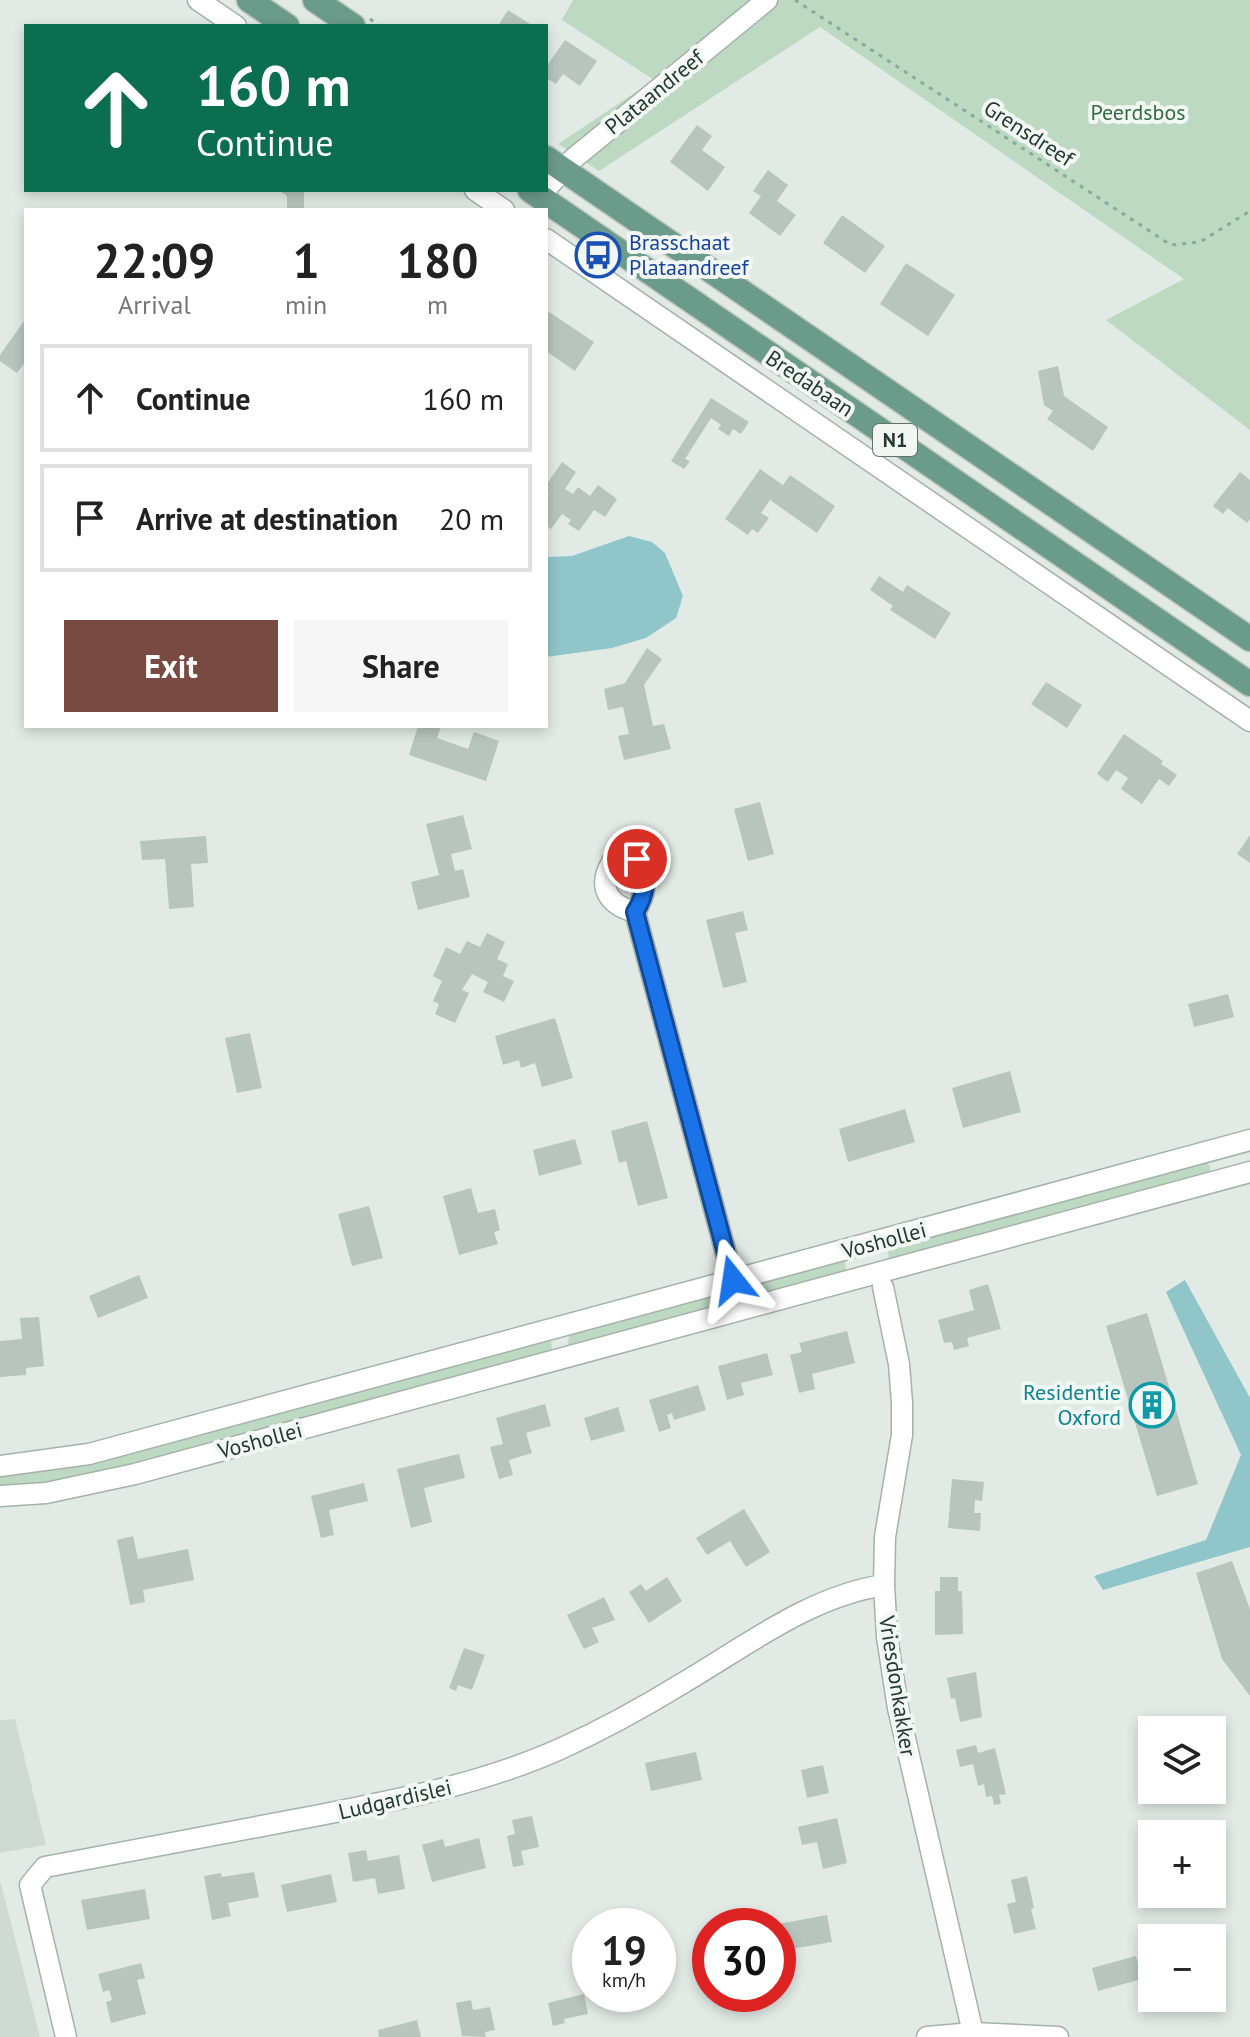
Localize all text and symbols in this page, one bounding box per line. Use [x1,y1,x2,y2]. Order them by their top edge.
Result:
street label: Plataandreef [599,43,710,140]
text: 160 m [196,49,351,121]
icon: ahead [64,56,168,160]
street label: Grensdreef [979,94,1080,173]
park label: Peerdsbos [1090,98,1186,126]
text: Continue [196,119,334,166]
place label: Brasschaat Plataandreef [629,228,749,281]
text: 22:09 [94,229,215,291]
text: 1 [292,229,320,291]
text: 180 [397,229,478,291]
bus stop icon: Brasschaat Plataandreef [574,231,622,279]
text: Arrival [118,288,191,321]
text: min [285,288,327,321]
text: m [427,288,448,321]
street label: Bredabaan [761,343,859,423]
icon: ahead [68,376,112,420]
text: Continue [136,379,250,418]
text: 160 m [423,379,504,418]
road number: N1 [873,424,917,456]
icon: arrive [68,496,112,540]
text: Arrive at destination [136,499,398,538]
text: 20 m [439,499,504,538]
button: Exit [64,620,278,712]
button: Share [294,620,508,712]
pin [603,825,671,893]
icon: arrive [615,837,659,881]
street label: Voshollei [838,1215,929,1265]
position arrow [691,1238,775,1322]
place label: Residentie Oxford [1023,1378,1121,1431]
building icon: Residentie Oxford [1128,1381,1176,1429]
street label: Voshollei [214,1415,305,1465]
street label: Vriesdonkakker [873,1613,923,1759]
map controls [1138,1716,1226,2012]
button: layers [1138,1716,1226,1804]
street label: Ludgardislei [336,1772,454,1826]
button: + [1138,1820,1226,1908]
speed limit sign: 30 [692,1908,796,2012]
text: 19 [601,1924,647,1976]
button: − [1138,1924,1226,2012]
text: km/h [602,1967,646,1993]

